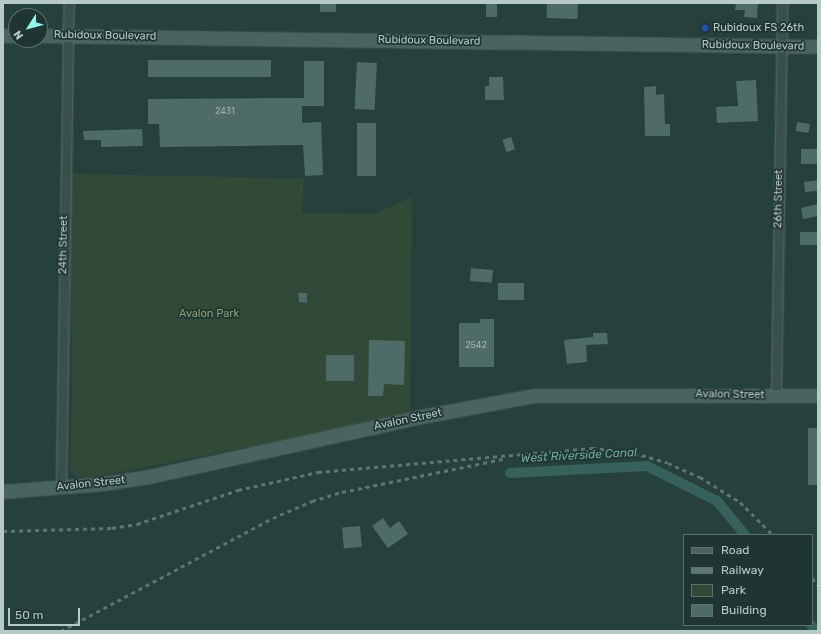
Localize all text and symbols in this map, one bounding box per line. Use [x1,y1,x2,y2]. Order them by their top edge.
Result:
north arrow [8,8,48,48]
place label: Rubidoux FS 26th [713,21,804,35]
marker: Rubidoux FS 26th [700,23,710,33]
text: N [11,28,26,42]
street label: Rubidoux Boulevard [54,29,156,43]
street label: Rubidoux Boulevard [378,34,480,48]
street label: Rubidoux Boulevard [702,39,804,53]
house number: 2431 [215,106,235,116]
street label: 26th Street [772,170,786,228]
street label: 24th Street [57,216,71,274]
park label: Avalon Park [179,307,239,321]
house number: 2542 [465,340,487,350]
street label: Avalon Street [695,388,765,402]
street label: Avalon Street [373,406,443,434]
water label: West Riverside Canal [521,446,637,466]
street label: Avalon Street [56,474,126,494]
legend [683,534,813,626]
text: Road [721,543,749,557]
text: Railway [721,563,764,577]
text: Park [721,583,746,597]
scale bar [10,600,82,626]
text: Building [721,603,767,617]
text: 50 m [15,608,43,622]

